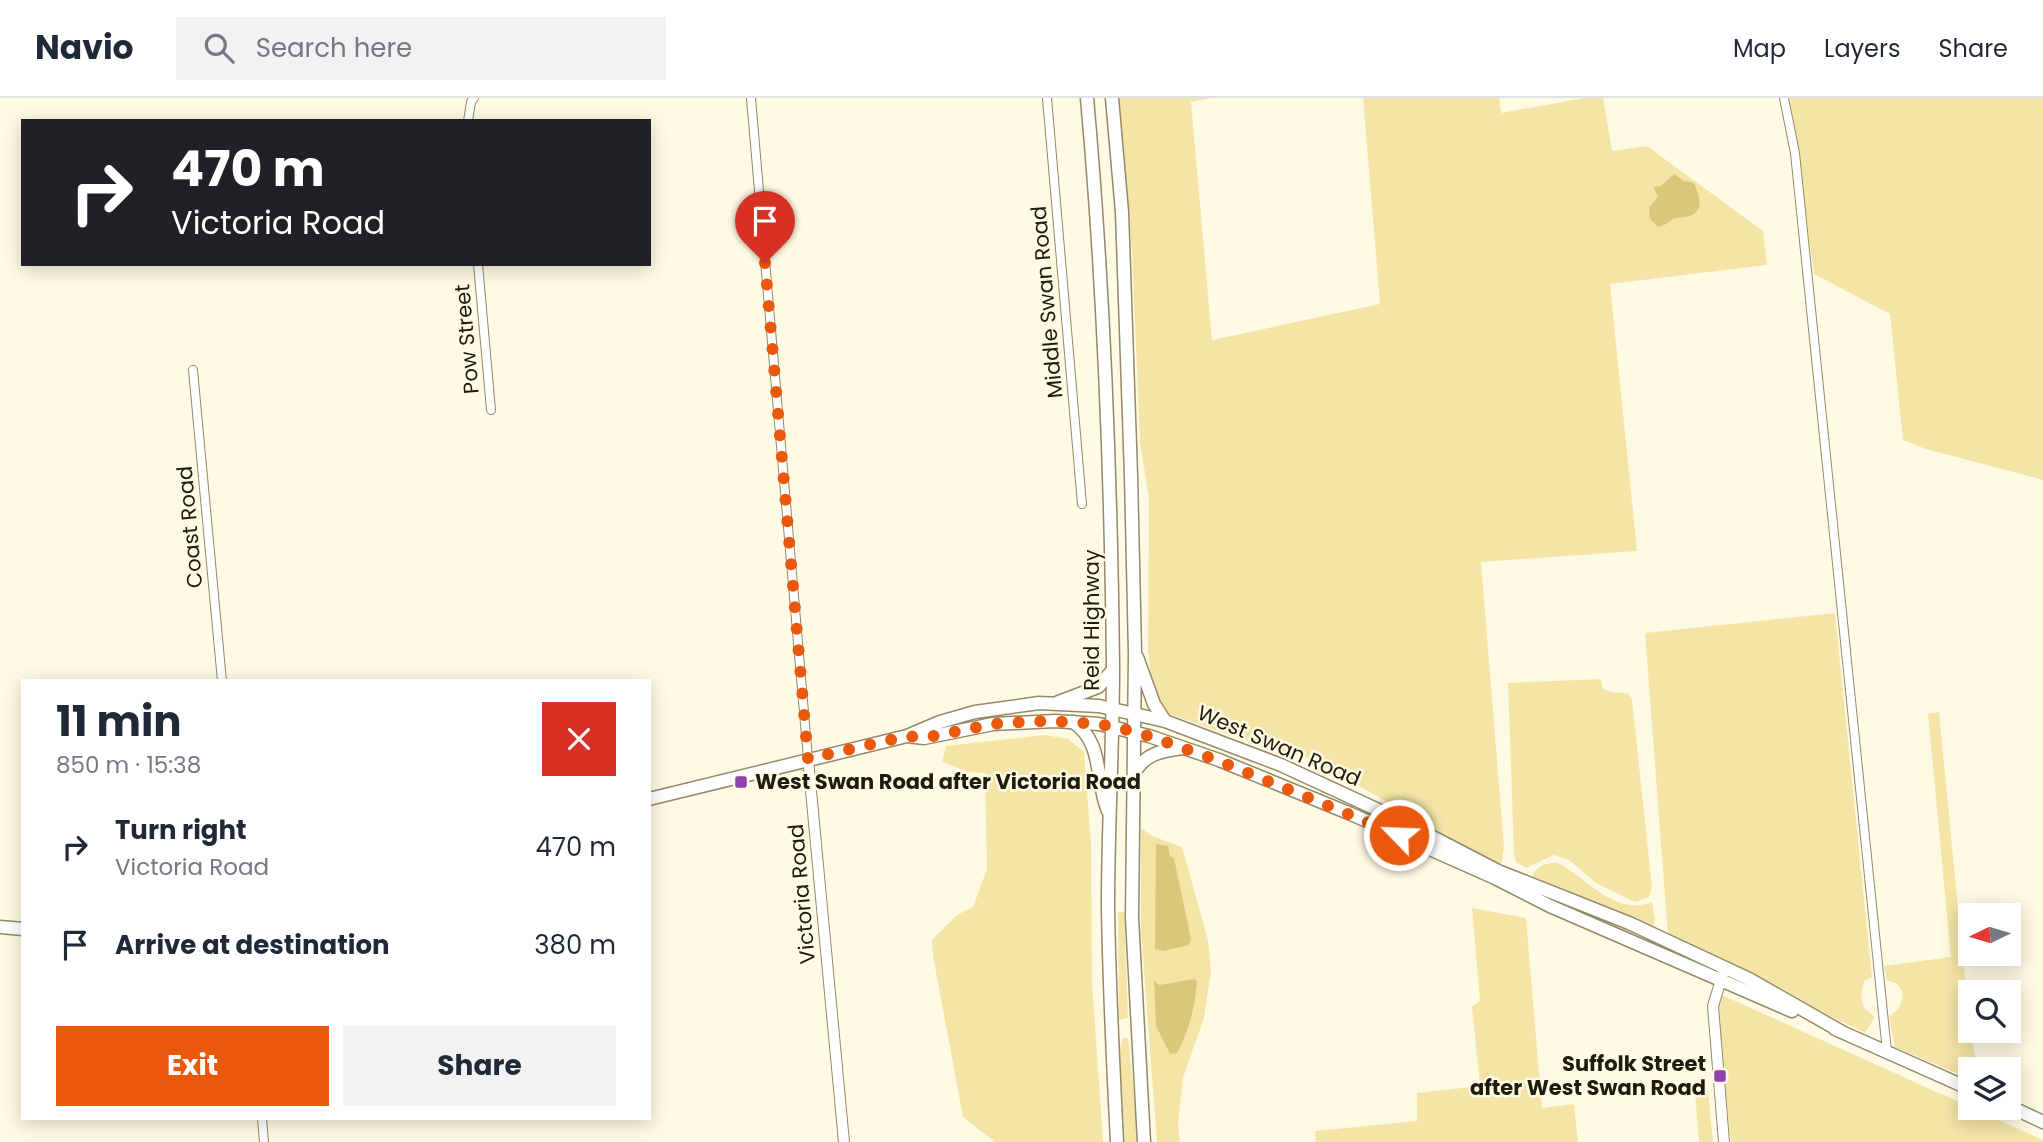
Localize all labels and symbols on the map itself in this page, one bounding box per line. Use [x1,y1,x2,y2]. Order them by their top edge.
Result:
pin [735,191,795,263]
street label: Middle Swan Road [1024,205,1069,399]
street label: Pow Street [447,283,486,395]
street label: Coast Road [170,465,209,589]
street label: Reid Highway [1077,549,1106,691]
street label: West Swan Road [1193,698,1365,793]
place label: West Swan Road after Victoria Road [755,767,1141,796]
marker: West Swan Road after Victoria Road [733,774,749,790]
position arrow [1362,798,1436,872]
street label: Victoria Road [781,823,822,965]
north arrow [1958,903,2021,966]
place label: Suffolk Street after West Swan Road [1470,1049,1706,1102]
marker: Suffolk Street after West Swan Road [1712,1068,1728,1084]

